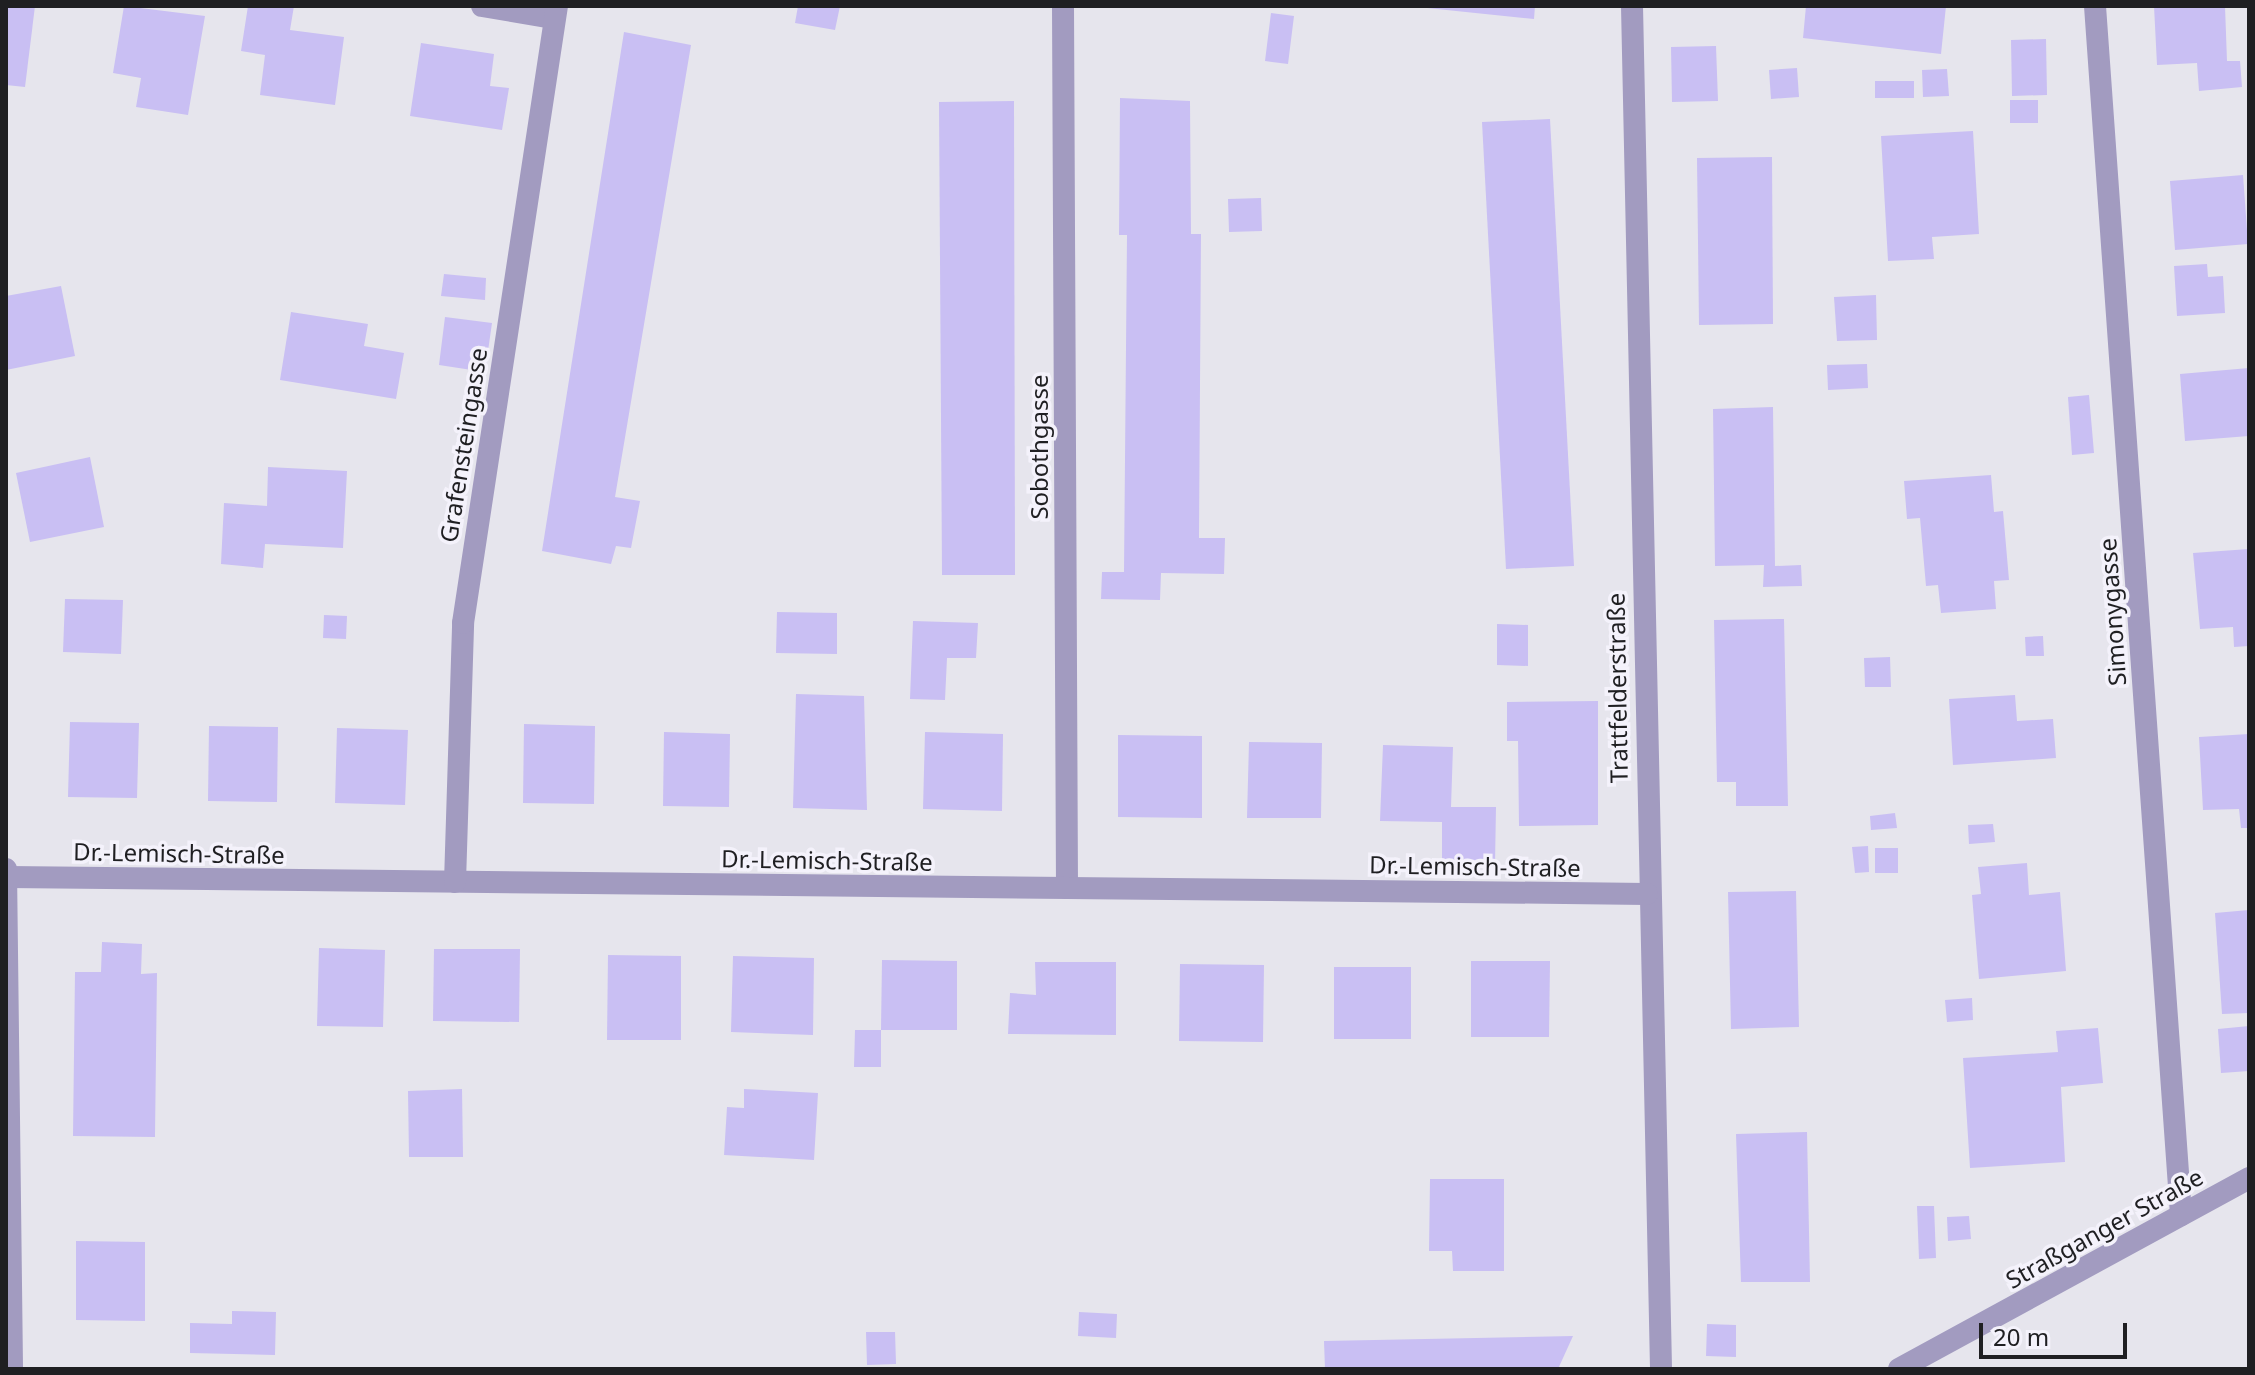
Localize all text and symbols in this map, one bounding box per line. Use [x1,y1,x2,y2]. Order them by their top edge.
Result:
street label: Grafensteingasse [433,346,493,544]
street label: Sobothgasse [1025,374,1053,520]
street label: Simonygasse [2092,537,2132,687]
street label: Trattfelderstraße [1601,593,1633,783]
street label: Dr.-Lemisch-Straße [73,837,285,869]
street label: Dr.-Lemisch-Straße [721,844,933,876]
street label: Dr.-Lemisch-Straße [1369,850,1581,882]
street label: Straßganger Straße [2000,1162,2208,1294]
scale bar [1983,1307,2131,1357]
text: 20 m [1993,1320,2049,1353]

